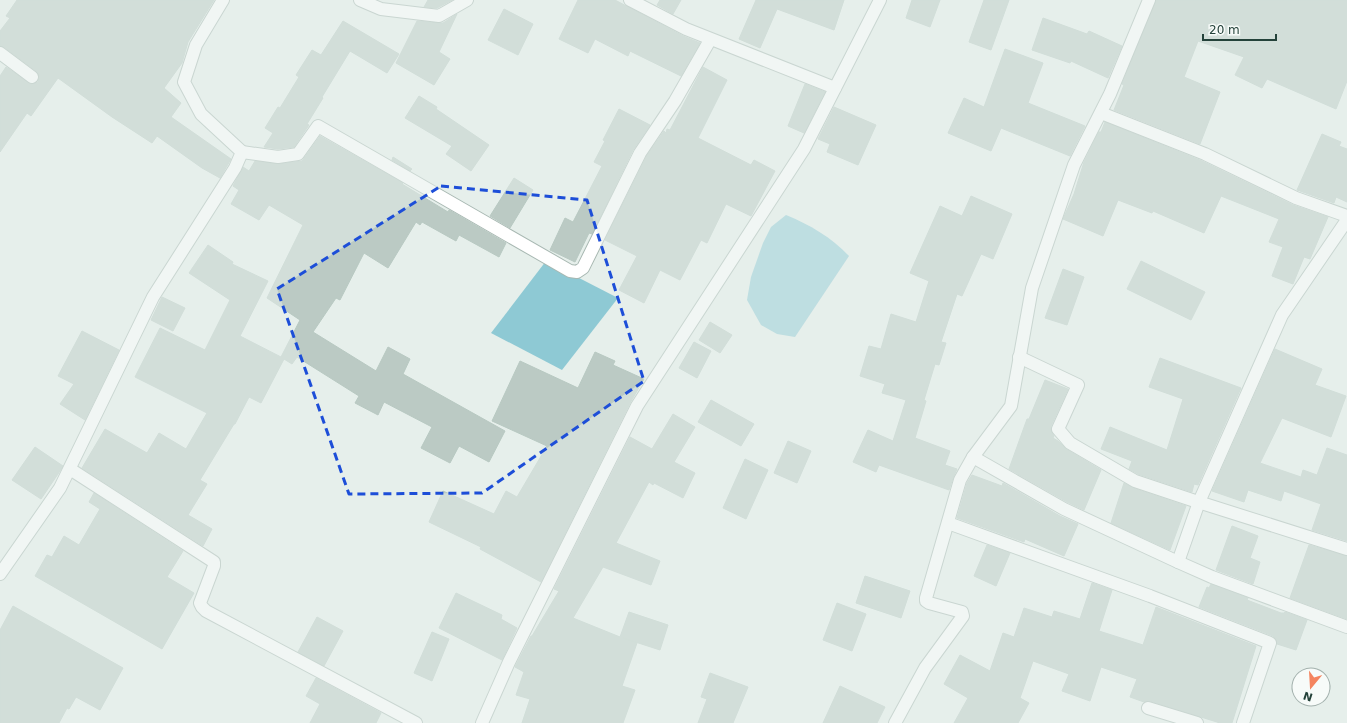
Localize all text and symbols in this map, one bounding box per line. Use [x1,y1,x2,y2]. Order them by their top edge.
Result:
scale bar [1203,16,1276,42]
text: 20 m [1209,23,1240,37]
north arrow [1291,667,1331,707]
text: N [1302,688,1314,704]

